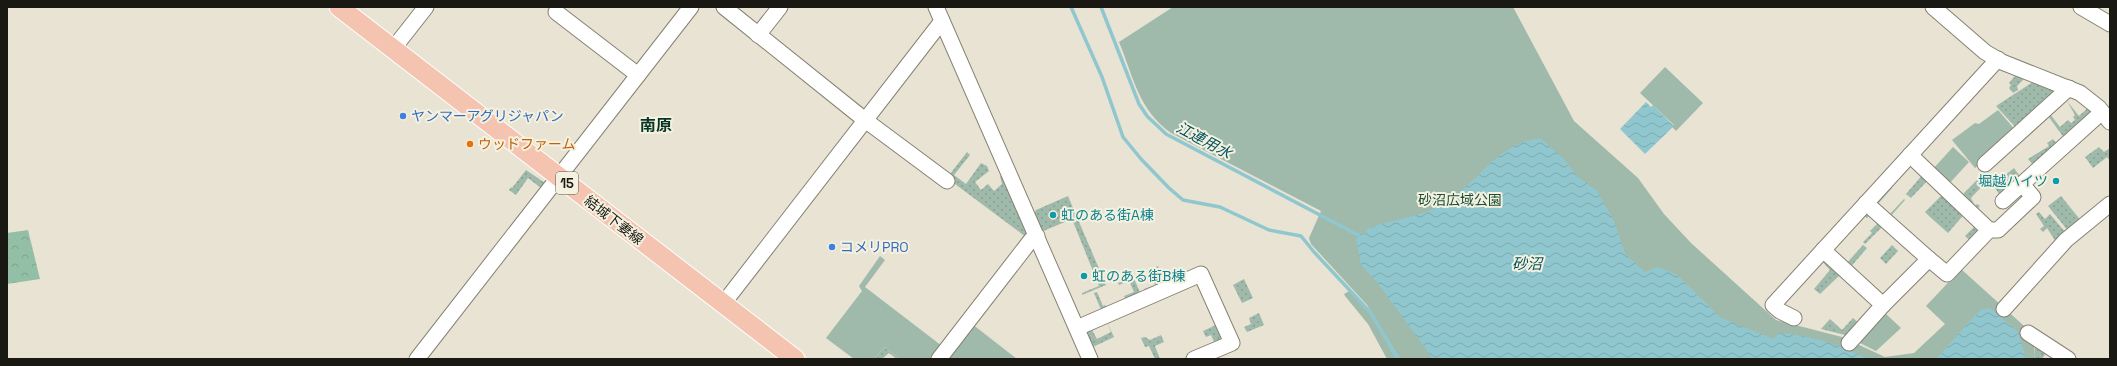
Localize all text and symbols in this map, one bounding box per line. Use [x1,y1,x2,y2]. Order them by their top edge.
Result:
place label: ヤンマーアグリジャパン [411,107,564,125]
marker: ヤンマーアグリジャパン [398,111,408,121]
district label: 南原 [640,115,672,136]
water label: 江連用水 [1173,118,1237,163]
place label: ウッドファーム [478,135,576,153]
marker: ウッドファーム [465,139,475,149]
road number: 15 [556,172,578,194]
place label: 堀越ハイツ [1978,172,2048,190]
marker: 堀越ハイツ [2051,176,2061,186]
street label: 結城下妻線 [581,191,647,249]
park label: 砂沼広域公園 [1418,191,1502,209]
place label: 虹のある街A棟 [1061,206,1154,224]
marker: 虹のある街A棟 [1048,210,1058,220]
place label: コメリPRO [840,238,909,256]
marker: コメリPRO [827,242,837,252]
water label: 砂沼 [1512,254,1544,273]
place label: 虹のある街B棟 [1092,267,1185,285]
marker: 虹のある街B棟 [1079,271,1089,281]

